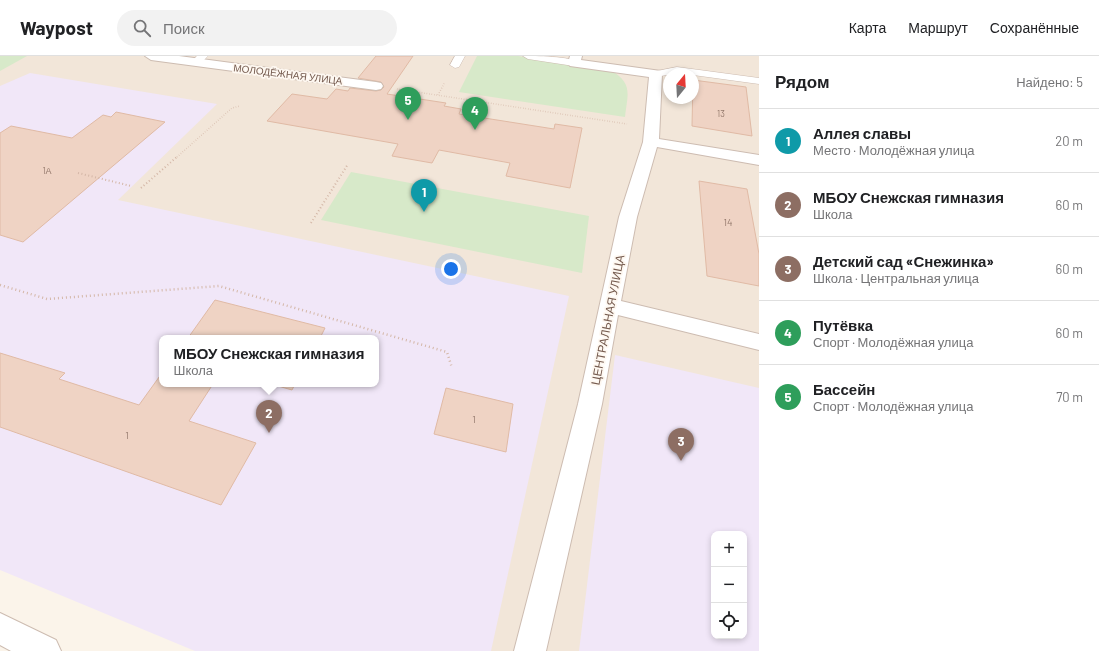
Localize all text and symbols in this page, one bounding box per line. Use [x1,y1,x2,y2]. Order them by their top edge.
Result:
search box [117,10,397,46]
text: Waypost [20,16,93,39]
icon: search [131,17,153,39]
text: Поиск [163,19,205,37]
text: Карта [849,19,886,36]
text: Маршрут [908,19,968,36]
text: Сохранённые [990,19,1079,36]
street label: МОЛОДЁЖНАЯ УЛИЦА [233,61,344,87]
north arrow [663,68,699,104]
text: Рядом [775,71,830,91]
text: Найдено: 5 [1016,74,1083,90]
pin: 5 [395,87,421,120]
pin: 4 [462,97,488,130]
house number: 13 [717,108,725,119]
text: Аллея славы [813,124,911,142]
text: 1 [786,133,790,149]
text: 20 m [1055,133,1083,149]
text: Место · Молодёжная улица [813,142,975,158]
house number: 1А [42,165,52,176]
pin: 1 [411,179,437,212]
text: МБОУ Снежская гимназия [813,188,1004,206]
text: 2 [784,197,792,213]
text: 60 m [1056,197,1083,213]
text: Школа [813,206,853,222]
house number: 14 [723,216,733,228]
text: Детский сад «Снежинка» [813,252,994,270]
street label: ЦЕНТРАЛЬНАЯ УЛИЦА [588,253,628,386]
your location [441,259,461,279]
text: 3 [784,261,792,277]
text: 60 m [1056,261,1083,277]
text: Школа · Центральная улица [813,270,979,286]
text: Путёвка [813,316,873,334]
text: 4 [784,325,792,341]
text: 60 m [1056,325,1083,341]
text: Спорт · Молодёжная улица [813,334,973,350]
popup [159,335,379,387]
text: МБОУ Снежская гимназия [174,344,364,362]
text: Школа [174,362,213,378]
text: Бассейн [813,380,875,398]
text: 5 [784,389,792,405]
text: 70 m [1056,389,1083,405]
text: Спорт · Молодёжная улица [813,398,973,414]
pin: 2 [256,400,282,433]
house number: 1 [472,413,476,425]
pin: 3 [668,428,694,461]
house number: 1 [125,429,129,441]
map controls [711,531,747,639]
button: + [711,531,747,567]
button: − [711,567,747,603]
button: locate [711,603,747,639]

